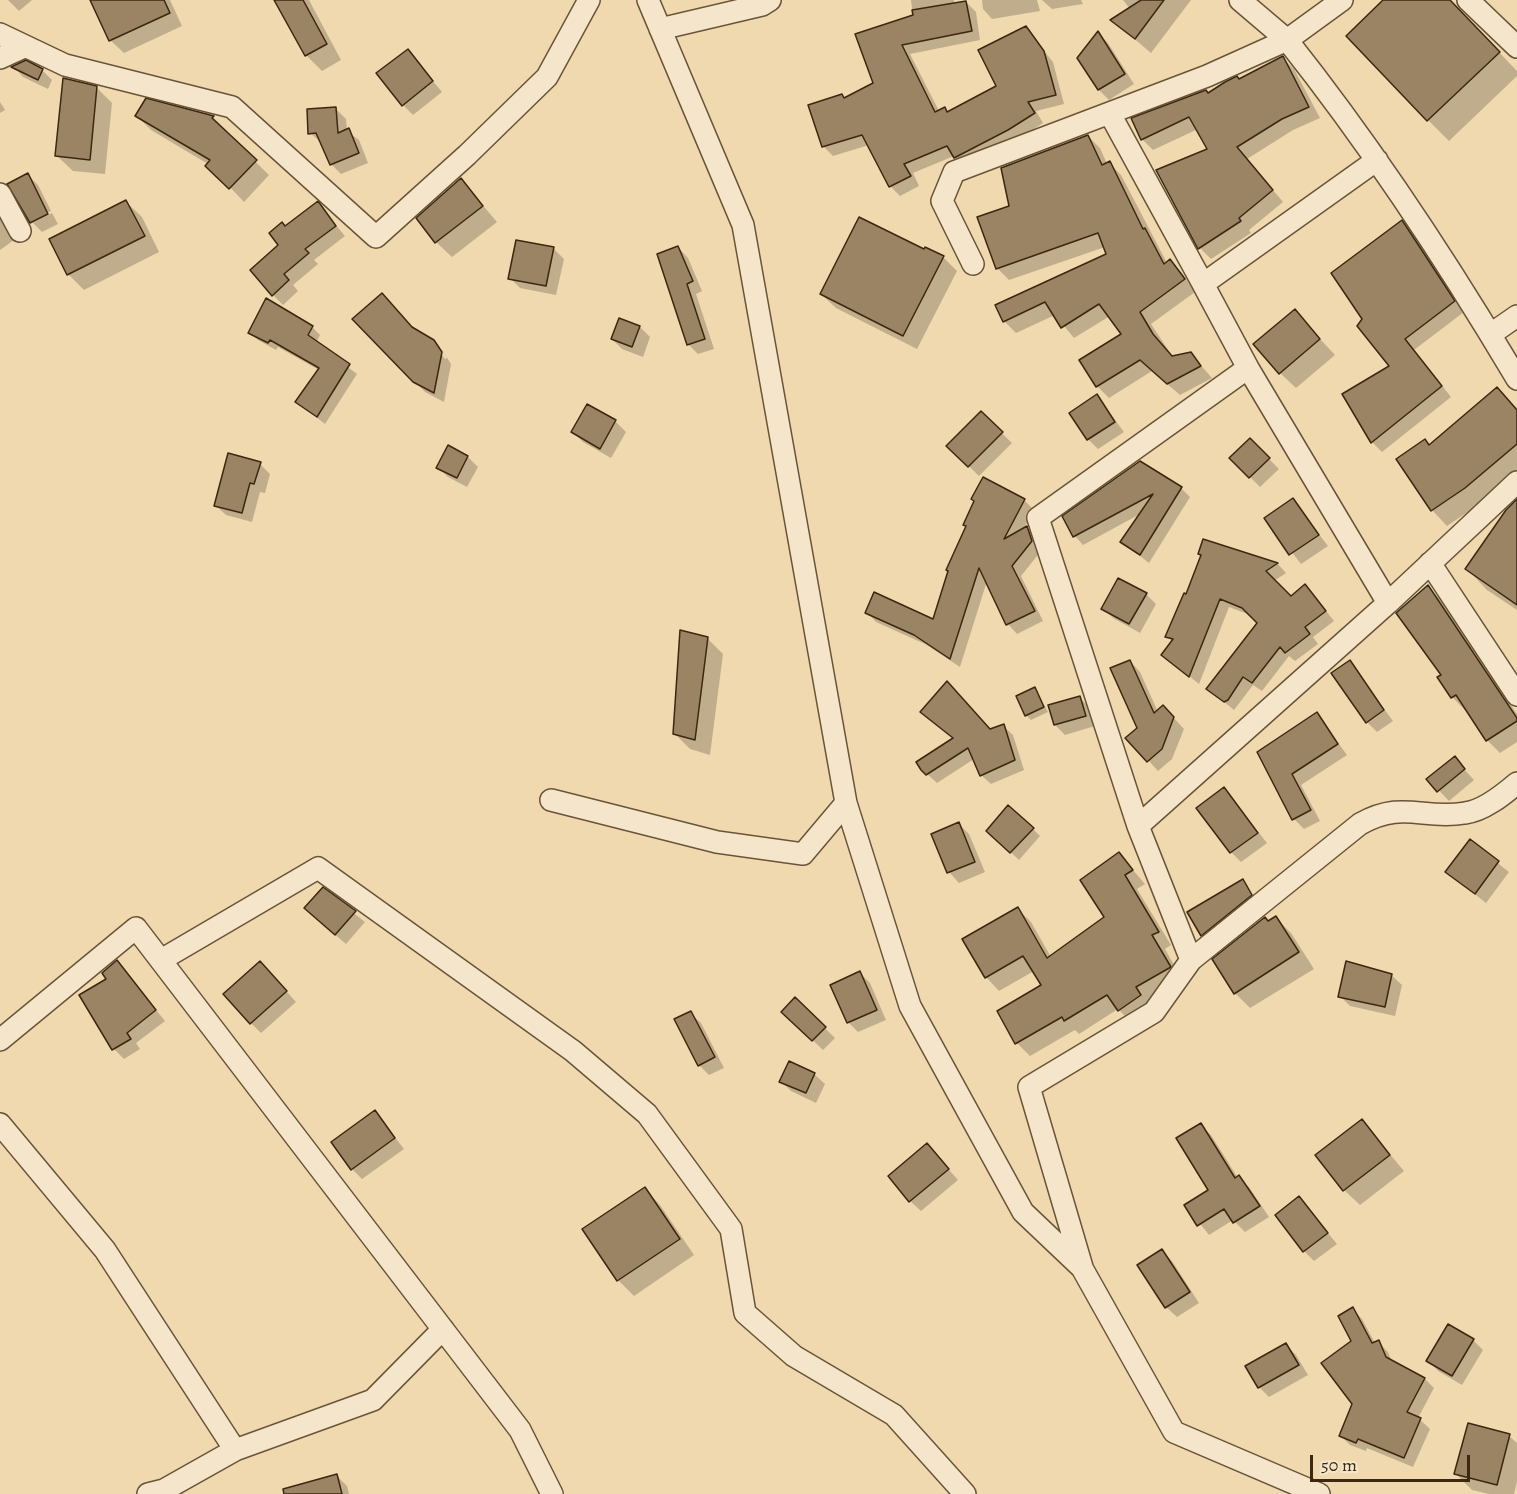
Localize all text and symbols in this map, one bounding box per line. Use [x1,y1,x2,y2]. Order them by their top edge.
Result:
scale bar [1313,1443,1474,1481]
text: 50 m [1321,1453,1357,1477]

